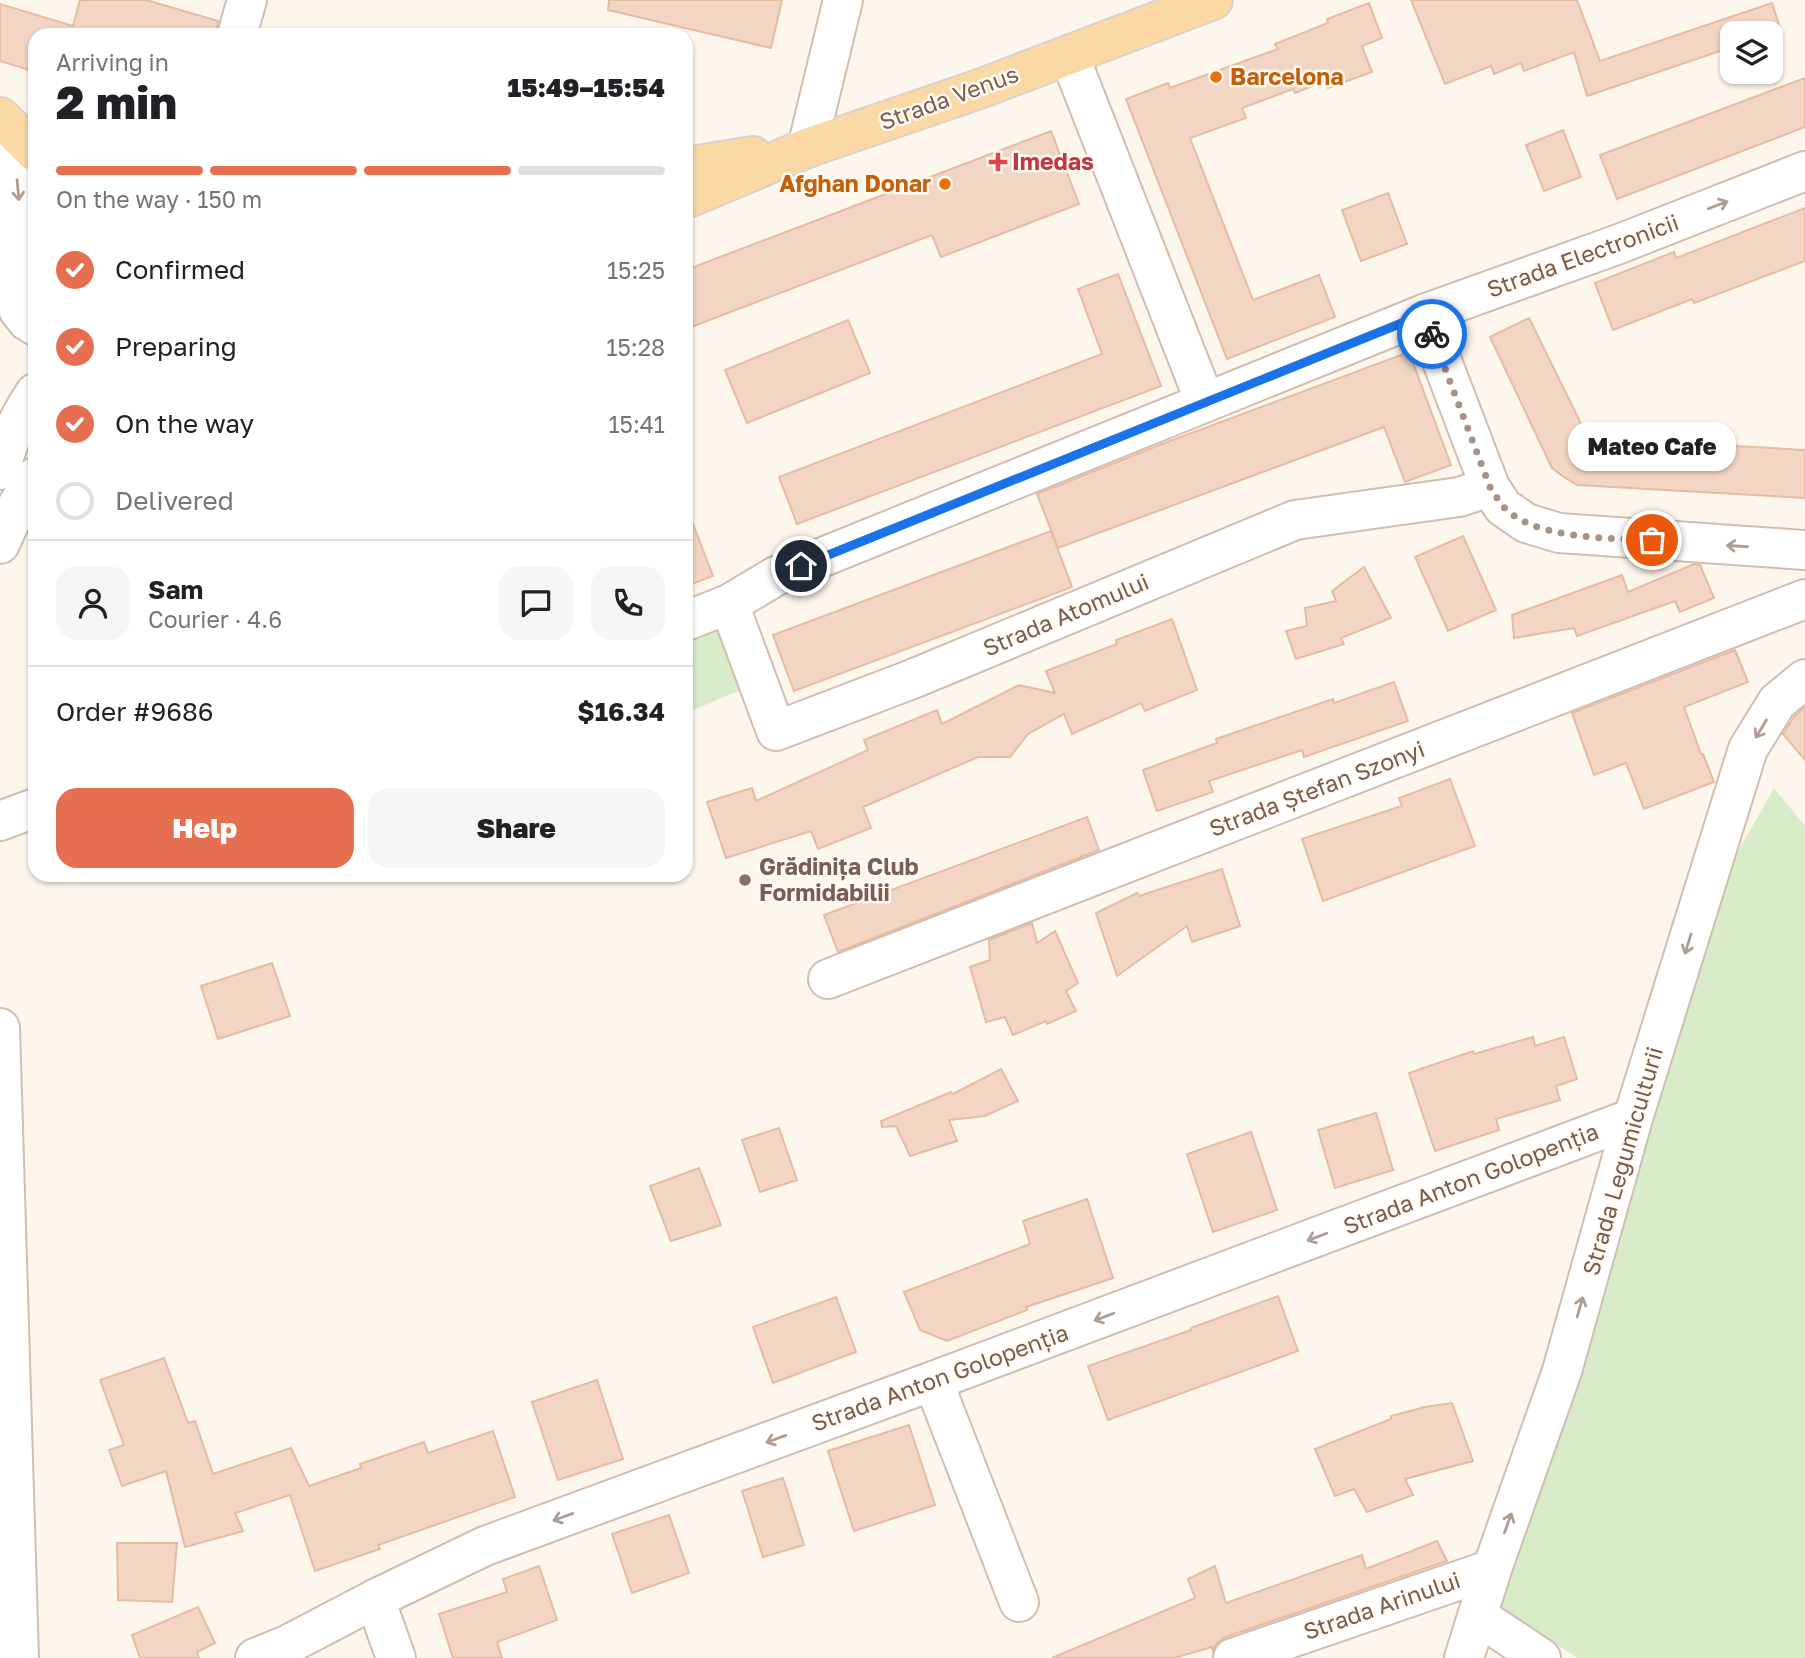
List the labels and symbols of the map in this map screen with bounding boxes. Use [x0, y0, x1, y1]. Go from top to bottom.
street label: Strada Venus [875, 59, 1022, 135]
place label: Barcelona [1230, 62, 1344, 90]
marker: Barcelona [1208, 69, 1224, 85]
place label: Imedas [1012, 147, 1094, 175]
marker: Imedas [990, 154, 1006, 170]
place label: Afghan Donar [779, 169, 931, 197]
marker: Afghan Donar [937, 176, 953, 192]
one-way arrow [12, 178, 25, 201]
one-way arrow [1706, 198, 1728, 211]
street label: Strada Electronicii [1483, 207, 1682, 303]
courier [1397, 299, 1467, 369]
callout: Mateo Cafe [1568, 421, 1736, 470]
pin [1622, 510, 1682, 570]
pin [771, 536, 831, 596]
one-way arrow [1726, 539, 1749, 552]
street label: Strada Atomului [979, 567, 1153, 662]
one-way arrow [1753, 719, 1767, 739]
street label: Strada Ștefan Szonyi [1205, 734, 1429, 843]
place label: Grădinița Club Formidabilii [759, 852, 919, 906]
marker: Grădinița Club Formidabilii [737, 872, 753, 888]
one-way arrow [1680, 933, 1693, 955]
street label: Strada Legumiculturii [1576, 1043, 1668, 1278]
street label: Strada Anton Golopenția [1339, 1116, 1603, 1241]
one-way arrow [1307, 1231, 1329, 1244]
one-way arrow [1574, 1297, 1587, 1319]
one-way arrow [1094, 1311, 1116, 1324]
street label: Strada Anton Golopenția [807, 1318, 1072, 1438]
one-way arrow [766, 1434, 788, 1446]
one-way arrow [552, 1512, 574, 1524]
one-way arrow [1503, 1513, 1515, 1535]
street label: Strada Arinului [1300, 1565, 1464, 1645]

